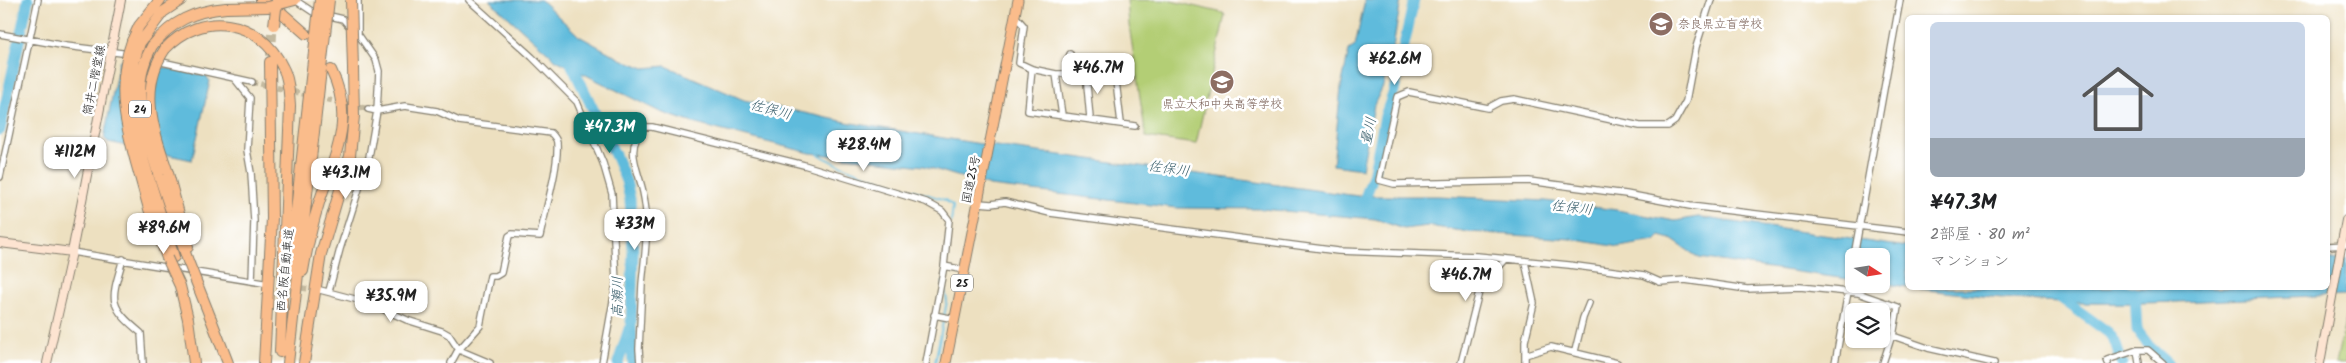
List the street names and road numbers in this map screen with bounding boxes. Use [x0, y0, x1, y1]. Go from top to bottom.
street label: 筒井二階堂線 [78, 43, 111, 117]
road number: 24 [129, 100, 151, 118]
street label: 国道25号 [957, 153, 986, 205]
street label: 西名阪自動車道 [272, 227, 299, 313]
road number: 25 [951, 274, 973, 292]

